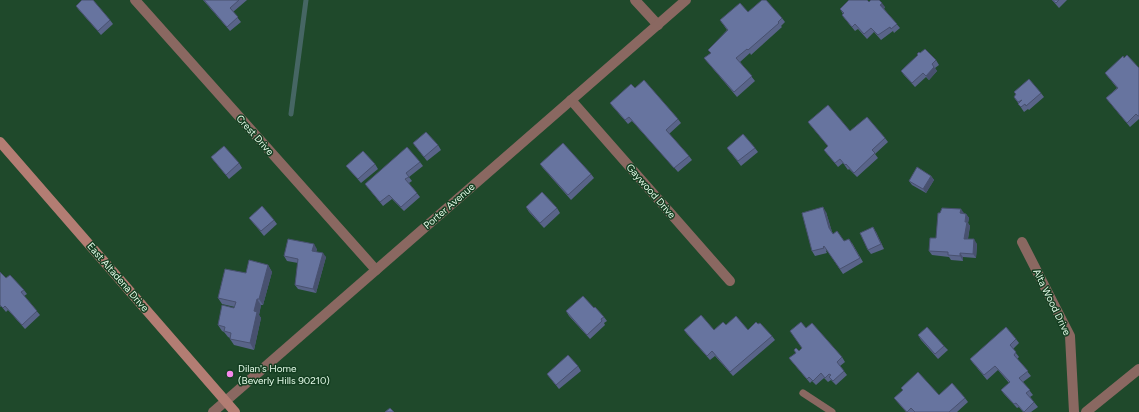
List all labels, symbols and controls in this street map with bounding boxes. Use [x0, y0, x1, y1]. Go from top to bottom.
street label: Crest Drive [233, 112, 277, 158]
street label: Gaywood Drive [624, 161, 679, 222]
street label: Porter Avenue [421, 180, 478, 232]
street label: East Altadena Drive [84, 240, 152, 315]
street label: Alta Wood Drive [1030, 267, 1074, 338]
place label: Dilan's Home (Beverly Hills 90210) [238, 362, 330, 387]
marker: Dilan's Home (Beverly Hills 90210) [225, 369, 235, 379]

